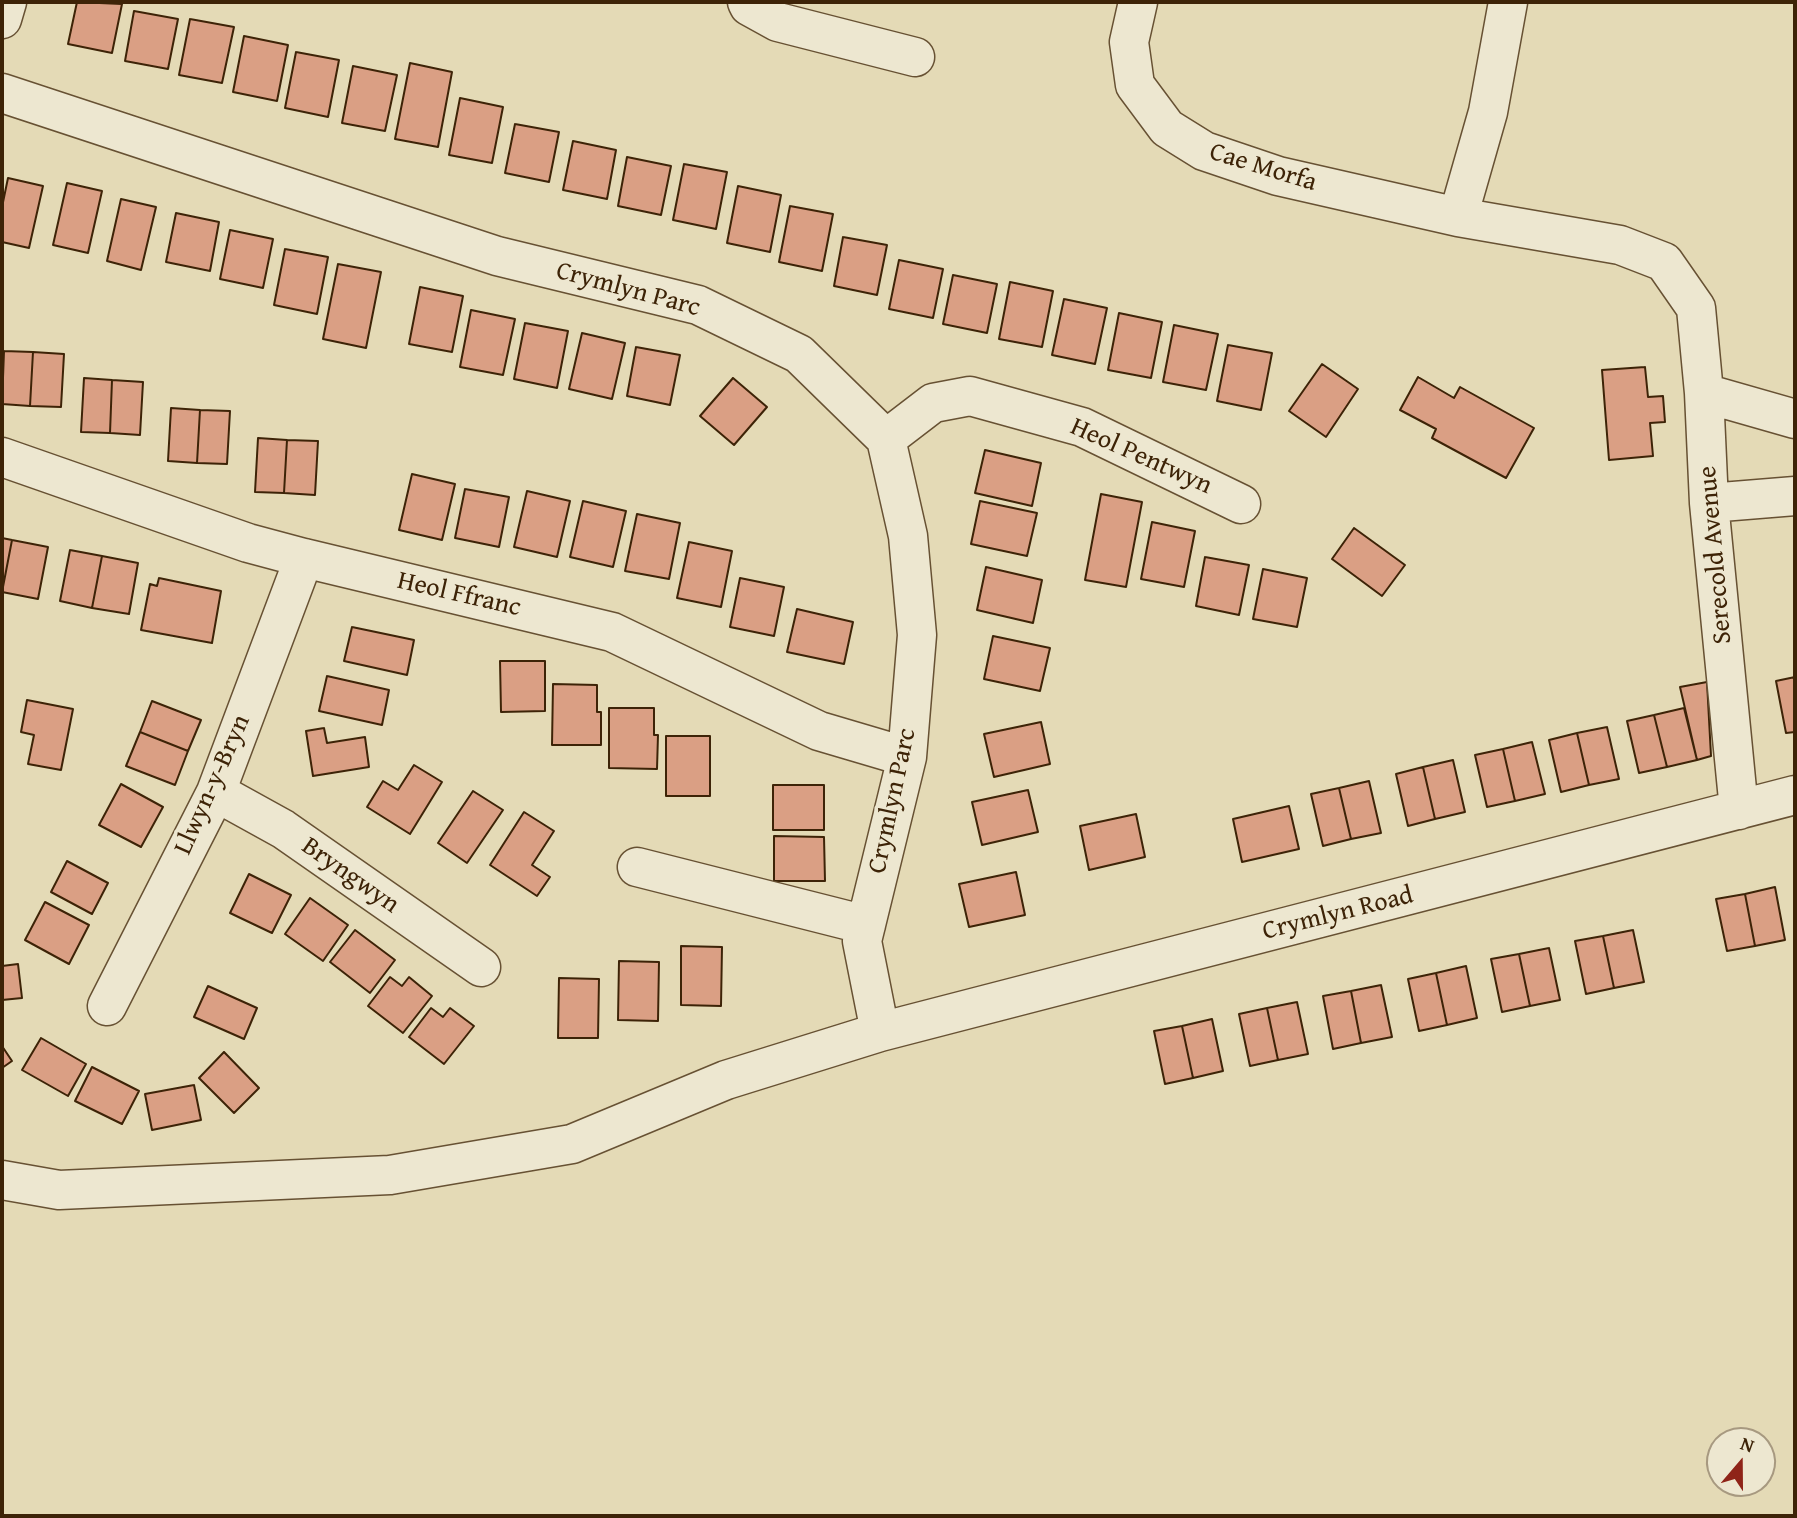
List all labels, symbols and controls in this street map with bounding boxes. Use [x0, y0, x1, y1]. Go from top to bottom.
street label: Cae Morfa [1206, 137, 1320, 199]
street label: Crymlyn Parc [553, 256, 703, 324]
street label: Heol Pentwyn [1065, 412, 1217, 502]
street label: Serecold Avenue [1693, 464, 1739, 646]
street label: Heol Ffranc [394, 566, 524, 624]
street label: Llwyn-y-Bryn [168, 710, 258, 860]
street label: Crymlyn Parc [862, 726, 924, 876]
street label: Bryngwyn [295, 831, 405, 921]
street label: Crymlyn Road [1260, 880, 1416, 948]
north arrow [1706, 1427, 1776, 1497]
text: N [1737, 1429, 1758, 1459]

